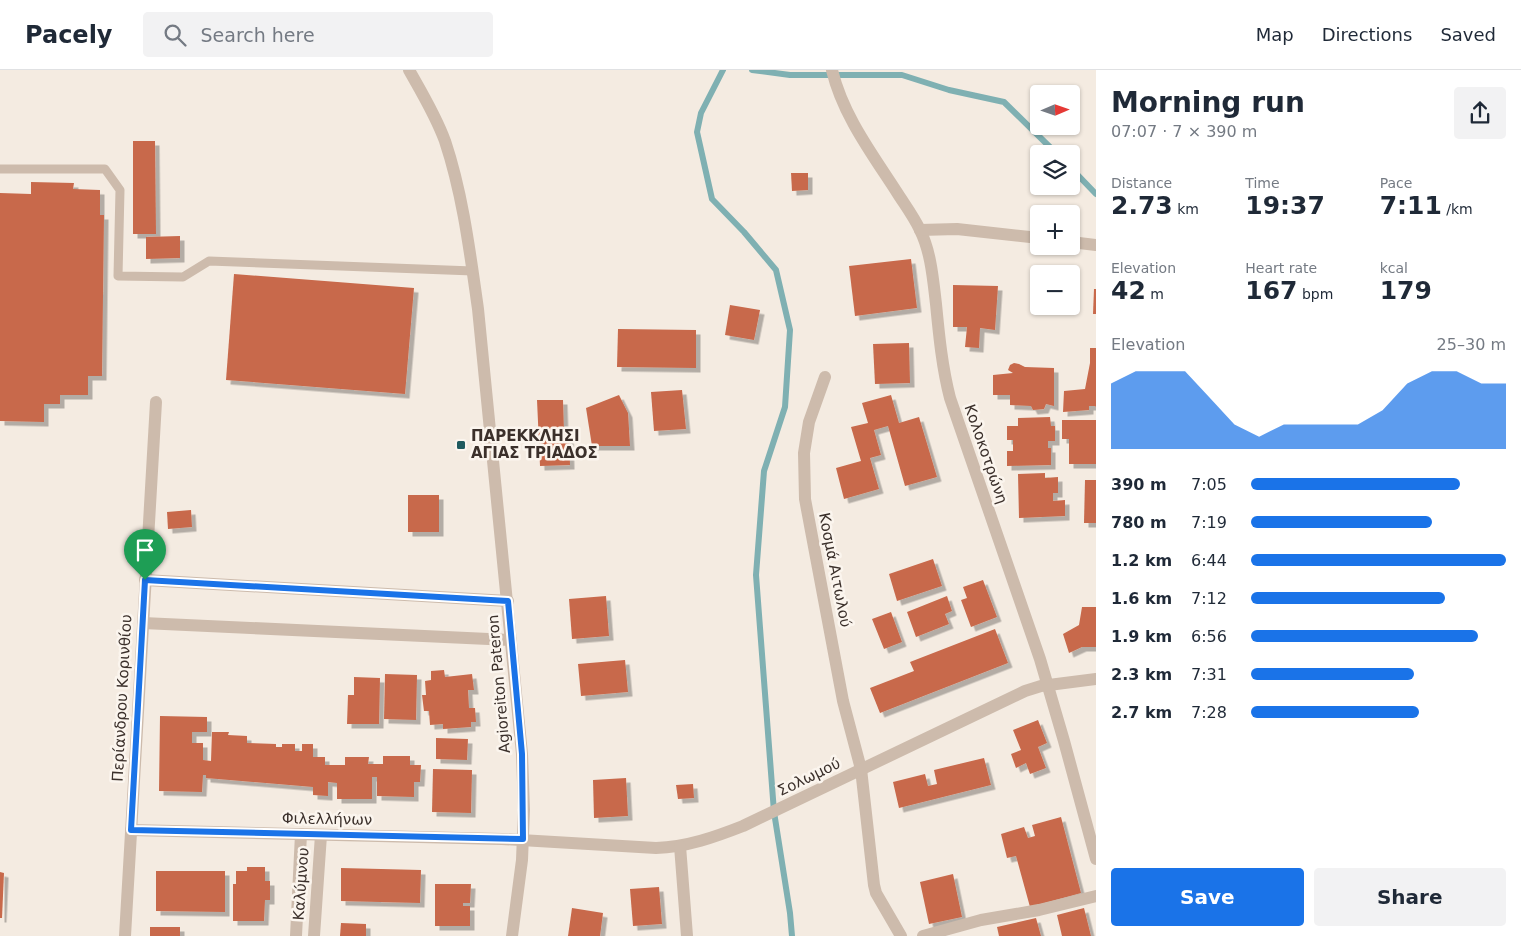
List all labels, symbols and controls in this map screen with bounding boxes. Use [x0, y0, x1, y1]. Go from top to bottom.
search box [143, 12, 493, 57]
text: Pacely [25, 21, 113, 49]
icon: search [161, 21, 189, 49]
text: Search here [201, 24, 315, 46]
text: Map [1256, 24, 1294, 45]
text: Directions [1322, 24, 1412, 45]
text: Saved [1440, 24, 1496, 45]
north arrow [1030, 85, 1080, 135]
map controls [1030, 85, 1080, 315]
text: Morning run [1111, 86, 1305, 119]
button: share [1454, 87, 1506, 139]
text: 07:07 · 7 × 390 m [1111, 122, 1257, 141]
button: layers [1030, 145, 1080, 195]
text: Distance [1111, 175, 1172, 191]
text: Time [1245, 175, 1280, 191]
text: Pace [1380, 175, 1412, 191]
text: 2.73 [1111, 191, 1173, 220]
text: 19:37 [1245, 191, 1325, 220]
text: 7:11 [1380, 191, 1442, 220]
text: km [1173, 201, 1199, 217]
text: /km [1442, 201, 1473, 217]
button: + [1030, 205, 1080, 255]
text: Elevation [1111, 260, 1176, 276]
text: Heart rate [1245, 260, 1317, 276]
text: kcal [1380, 260, 1408, 276]
button: − [1030, 265, 1080, 315]
text: 42 [1111, 276, 1146, 305]
text: 167 [1245, 276, 1298, 305]
text: 179 [1380, 276, 1432, 305]
text: m [1146, 286, 1164, 302]
text: bpm [1298, 286, 1333, 302]
text: Elevation [1111, 335, 1185, 354]
text: 25–30 m [1437, 335, 1506, 354]
street label: Κολοκοτρώνη [961, 402, 1011, 506]
place label: ΠΑΡΕΚΚΛΗΣΙ ΑΓΙΑΣ ΤΡΙΑΔΟΣ [471, 427, 598, 462]
marker: ΠΑΡΕΚΚΛΗΣΙ ΑΓΙΑΣ ΤΡΙΑΔΟΣ [455, 439, 467, 451]
text: 390 m [1111, 475, 1167, 494]
text: 7:05 [1191, 475, 1227, 494]
street label: Κοσμά Αιτωλού [815, 511, 855, 629]
text: 780 m [1111, 513, 1167, 532]
text: 7:19 [1191, 513, 1227, 532]
pin [124, 529, 166, 580]
icon: arrive [131, 536, 159, 564]
text: 1.2 km [1111, 551, 1172, 570]
text: 6:44 [1191, 551, 1227, 570]
text: 1.6 km [1111, 589, 1172, 608]
text: 7:12 [1191, 589, 1227, 608]
street label: Περίανδρου Κορινθίου [109, 614, 135, 782]
street label: Agioreiton Pateron [484, 614, 514, 754]
text: 1.9 km [1111, 627, 1172, 646]
text: 6:56 [1191, 627, 1227, 646]
text: 2.3 km [1111, 665, 1172, 684]
text: 7:31 [1191, 665, 1227, 684]
text: 2.7 km [1111, 703, 1172, 722]
text: 7:28 [1191, 703, 1227, 722]
street label: Σολωμού [775, 754, 843, 800]
street label: Φιλελλήνων [282, 809, 372, 829]
street label: Καλύμνου [289, 847, 313, 921]
button: Save [1111, 868, 1304, 926]
button: Share [1314, 868, 1506, 926]

